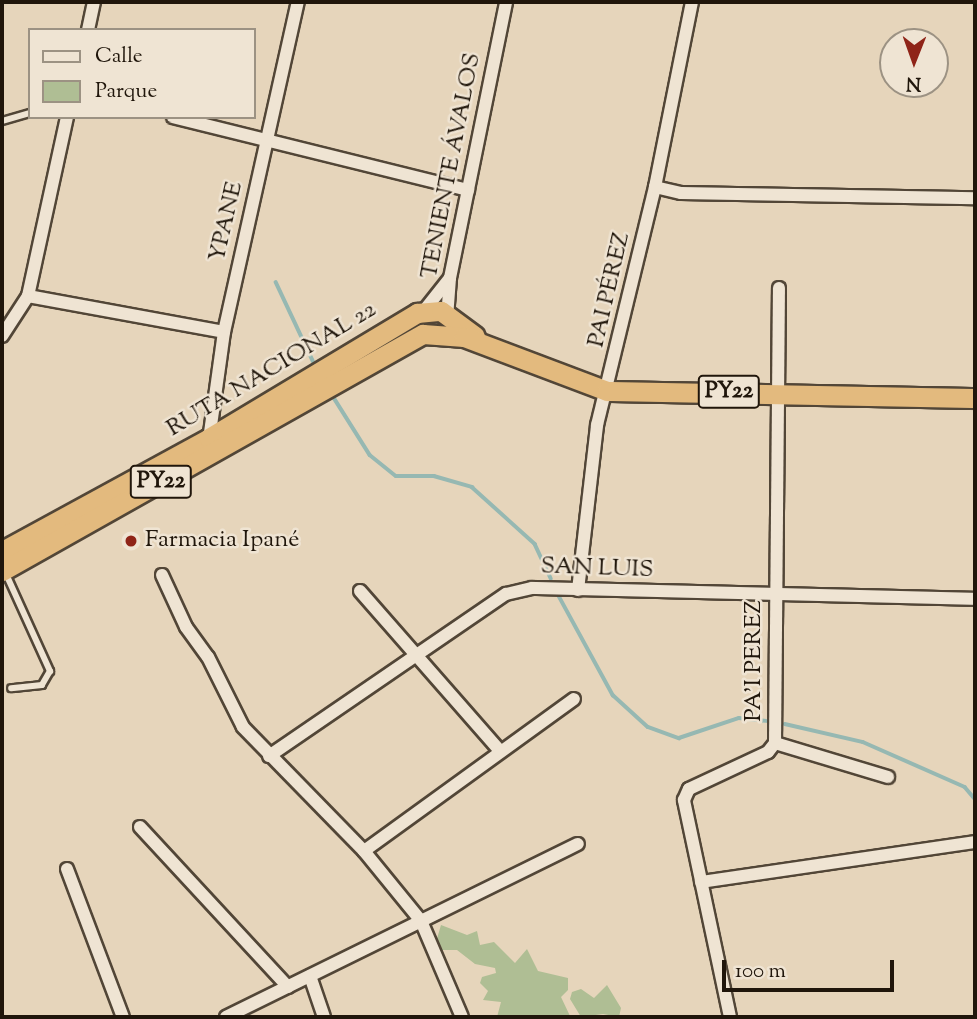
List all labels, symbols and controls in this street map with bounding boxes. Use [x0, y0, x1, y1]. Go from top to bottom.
legend [28, 28, 256, 119]
north arrow [879, 28, 949, 98]
text: Calle [95, 42, 143, 72]
street label: TENIENTE ÁVALOS [416, 51, 488, 281]
text: N [906, 69, 921, 96]
text: Parque [95, 77, 157, 107]
street label: YPANE [204, 179, 250, 265]
street label: PAI PÉREZ [583, 230, 637, 350]
street label: RUTA NACIONAL 22 [162, 296, 382, 444]
road number: PY22 [698, 372, 760, 412]
road number: PY22 [130, 462, 192, 502]
place label: Farmacia Ipané [145, 527, 299, 555]
marker: Farmacia Ipané [123, 533, 139, 549]
street label: SAN LUIS [540, 553, 654, 585]
street label: PA'I PEREZ [741, 600, 769, 722]
scale bar [725, 946, 897, 990]
text: 100 m [735, 957, 786, 987]

